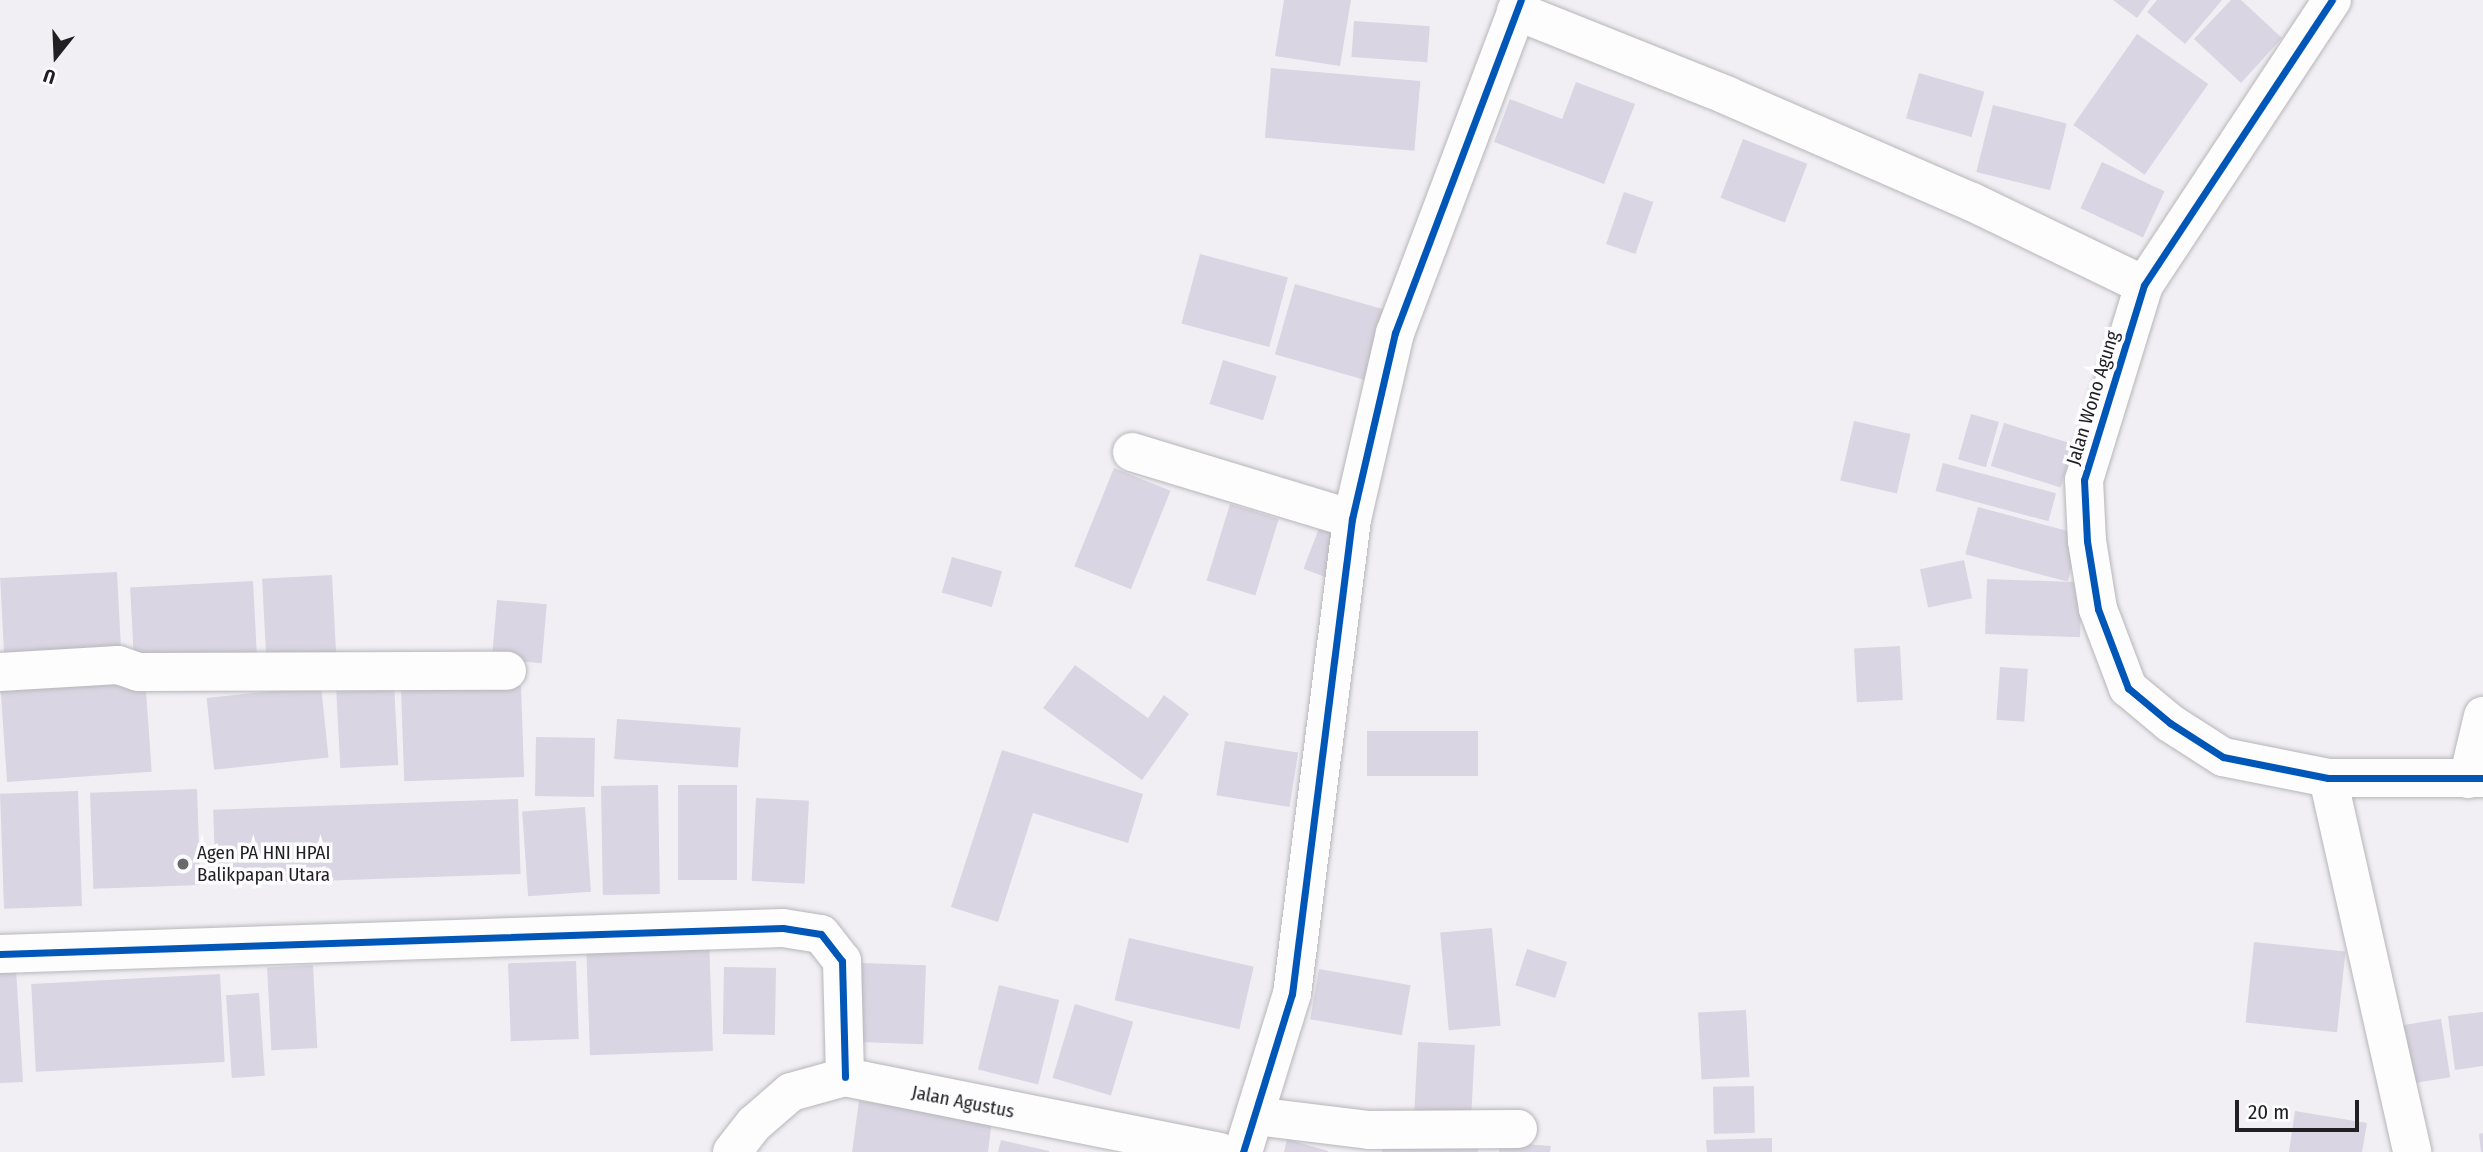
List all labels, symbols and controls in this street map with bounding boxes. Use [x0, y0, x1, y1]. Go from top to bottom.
north arrow [21, 21, 91, 91]
text: U [40, 64, 58, 89]
street label: Jalan Wono Agung [2062, 328, 2124, 468]
place label: Agen PA HNI HPAI Balikpapan Utara [197, 842, 331, 886]
marker: Agen PA HNI HPAI Balikpapan Utara [175, 856, 191, 872]
street label: Jalan Agustus [910, 1081, 1016, 1123]
scale bar [2238, 1086, 2362, 1130]
text: 20 m [2248, 1099, 2289, 1125]

